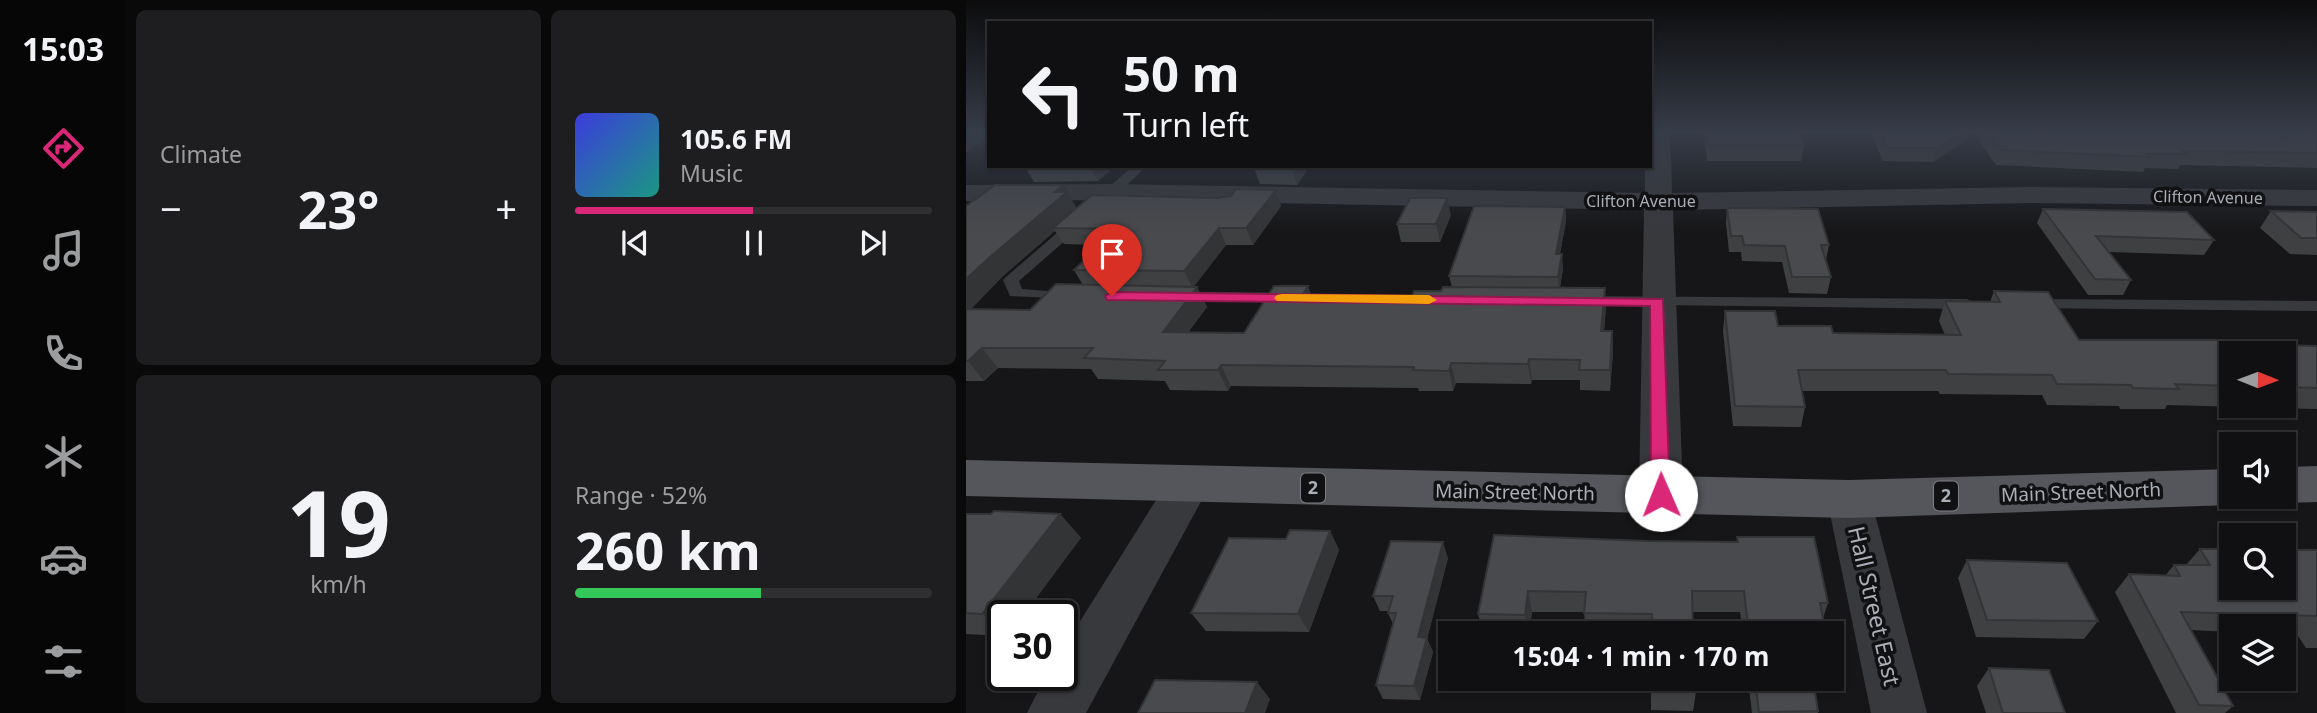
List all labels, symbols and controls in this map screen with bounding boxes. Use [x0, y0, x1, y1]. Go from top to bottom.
text: 15:03 [22, 27, 104, 70]
text: 50 m [1123, 40, 1240, 106]
icon: left [1008, 49, 1099, 140]
text: Turn left [1123, 103, 1249, 146]
text: 105.6 FM [680, 121, 792, 157]
icon: directions [39, 124, 88, 173]
text: Climate [160, 138, 242, 170]
text: Music [680, 157, 743, 189]
text: 23° [298, 173, 379, 244]
text: − [160, 182, 182, 234]
text: + [495, 182, 517, 234]
street label: Clifton Avenue [2153, 185, 2263, 209]
street label: Clifton Avenue [1586, 190, 1696, 212]
icon: previous [616, 224, 654, 262]
icon: pause [735, 224, 773, 262]
icon: next [854, 224, 892, 262]
pin [1082, 224, 1142, 296]
icon: music [39, 226, 88, 275]
icon: arrive [1093, 235, 1131, 273]
icon: phone [39, 329, 88, 378]
north arrow [2219, 341, 2296, 418]
map controls [2219, 341, 2296, 691]
icon: climate [39, 432, 88, 481]
button: sound [2219, 432, 2296, 509]
position arrow [1624, 458, 1698, 532]
text: 19 [286, 460, 391, 584]
road number: 2 [1301, 474, 1325, 502]
street label: Main Street North [2001, 476, 2161, 508]
street label: Main Street North [1435, 478, 1595, 506]
text: Range · 52% [575, 479, 707, 511]
road number: 2 [1934, 482, 1958, 510]
text: 260 km [575, 514, 761, 585]
street label: Hall Street East [1841, 523, 1909, 689]
button: search [2219, 523, 2296, 600]
icon: car [39, 534, 88, 583]
text: km/h [310, 568, 367, 600]
speed limit sign: 30 [987, 600, 1078, 691]
button: layers [2219, 614, 2296, 691]
icon: filters [39, 637, 88, 686]
text: 15:04 · 1 min · 170 m [1513, 638, 1769, 674]

